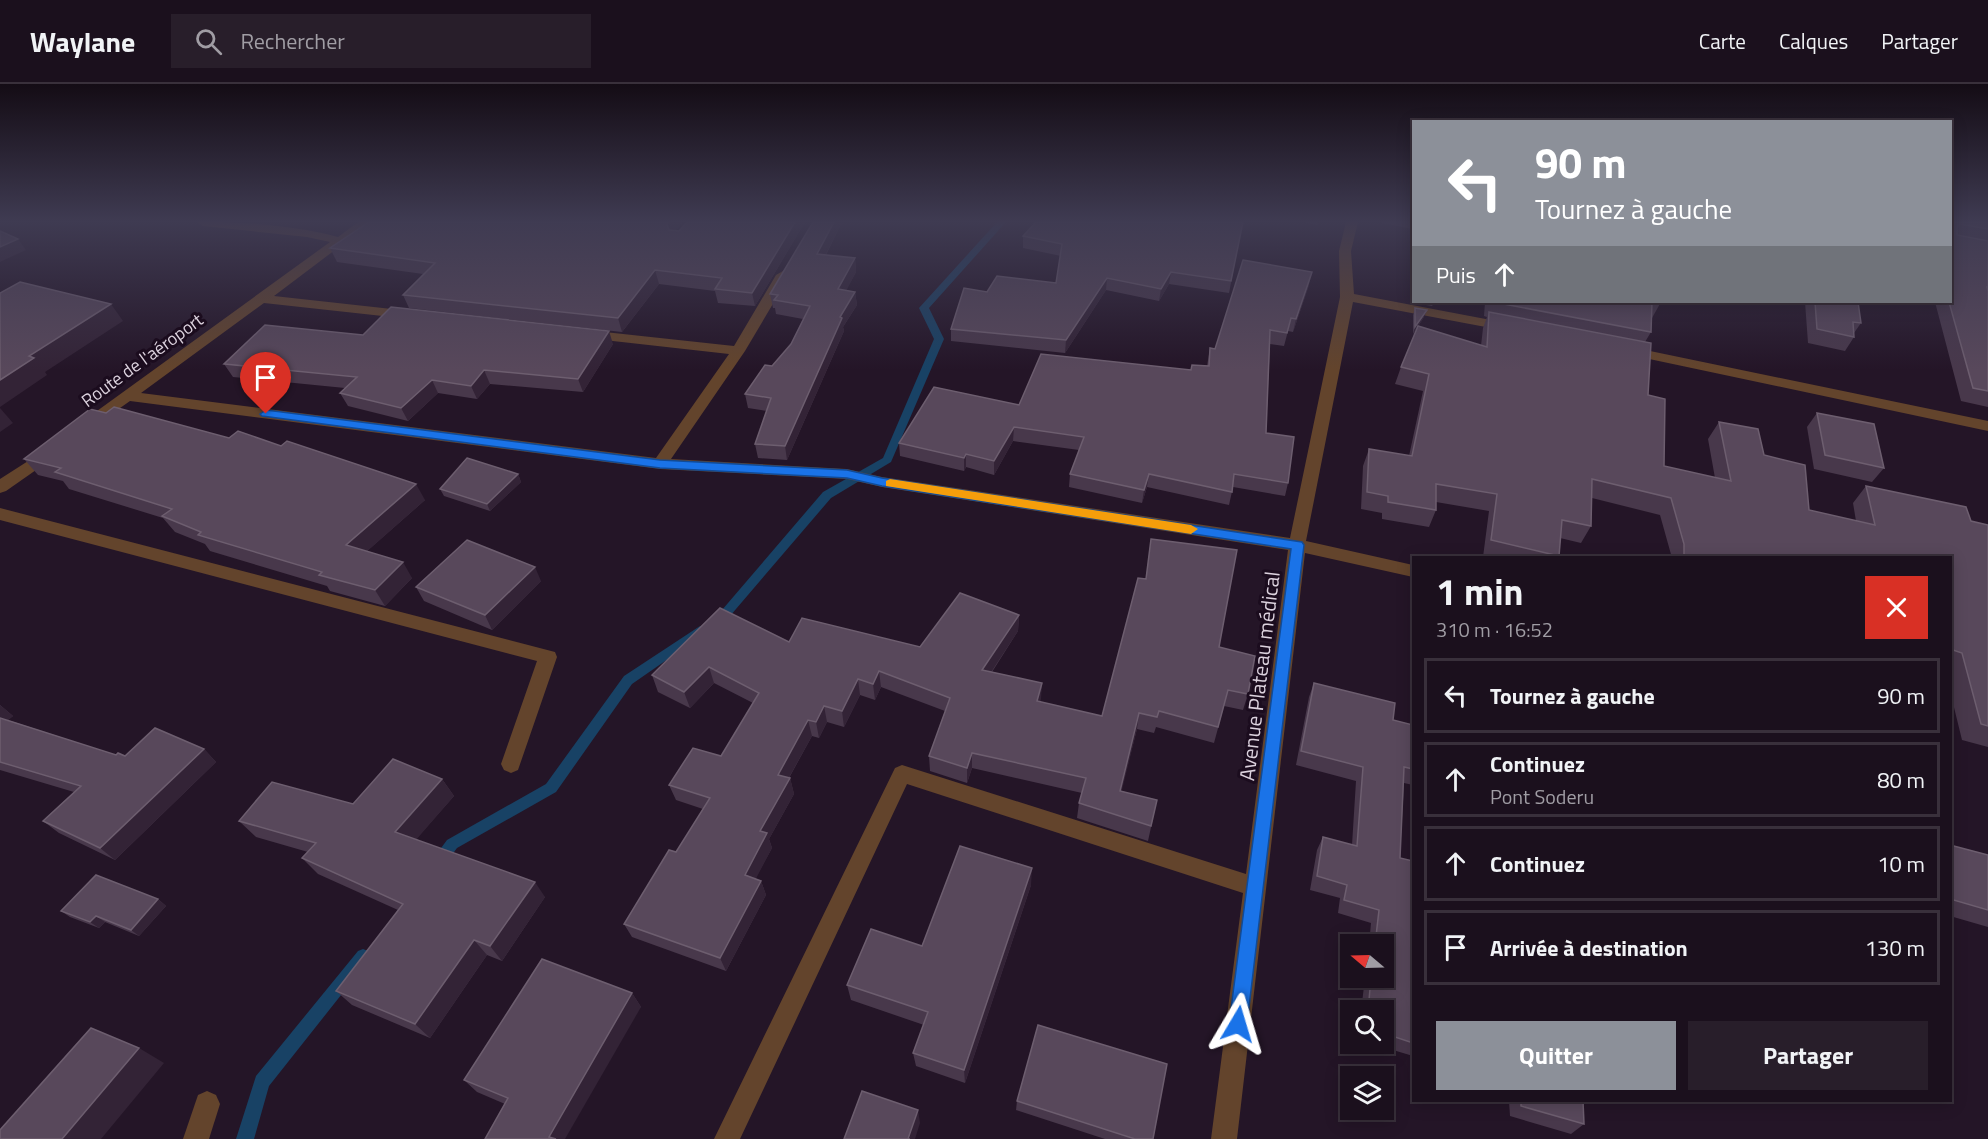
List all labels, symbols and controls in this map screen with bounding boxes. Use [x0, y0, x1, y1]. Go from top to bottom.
search box [171, 14, 591, 68]
text: Waylane [30, 20, 135, 63]
text: Rechercher [240, 24, 345, 58]
icon: search [192, 25, 225, 58]
text: Carte [1699, 25, 1746, 57]
text: Calques [1779, 25, 1848, 57]
text: Partager [1881, 25, 1958, 57]
text: 90 m [1535, 130, 1627, 194]
icon: left [1436, 144, 1514, 222]
text: Tournez à gauche [1535, 188, 1732, 229]
text: Puis [1436, 258, 1476, 292]
icon: ahead [1488, 258, 1521, 291]
street label: Route de l'aéroport [75, 306, 209, 414]
pin [240, 352, 291, 414]
icon: arrive [249, 361, 282, 394]
text: 1 min [1436, 564, 1523, 619]
street label: Avenue Plateau médical [1230, 569, 1288, 783]
button: close [1865, 576, 1928, 639]
text: 310 m · 16:52 [1436, 614, 1553, 645]
icon: left [1439, 679, 1472, 712]
text: Tournez à gauche [1490, 679, 1655, 713]
text: 90 m [1877, 679, 1925, 713]
text: Continuez [1490, 747, 1585, 781]
icon: ahead [1439, 763, 1472, 796]
text: 80 m [1877, 763, 1925, 797]
text: Pont Soderu [1490, 781, 1594, 812]
icon: ahead [1439, 847, 1472, 880]
text: Continuez [1490, 847, 1585, 881]
text: 10 m [1877, 847, 1925, 881]
icon: arrive [1439, 931, 1472, 964]
text: Arrivée à destination [1490, 931, 1688, 965]
text: 130 m [1865, 931, 1925, 965]
north arrow [1340, 934, 1394, 988]
map controls [1340, 934, 1394, 1120]
position arrow [1206, 992, 1270, 1056]
button: search [1340, 1000, 1394, 1054]
button: Quitter [1436, 1021, 1676, 1090]
button: Partager [1688, 1021, 1928, 1090]
button: layers [1340, 1066, 1394, 1120]

